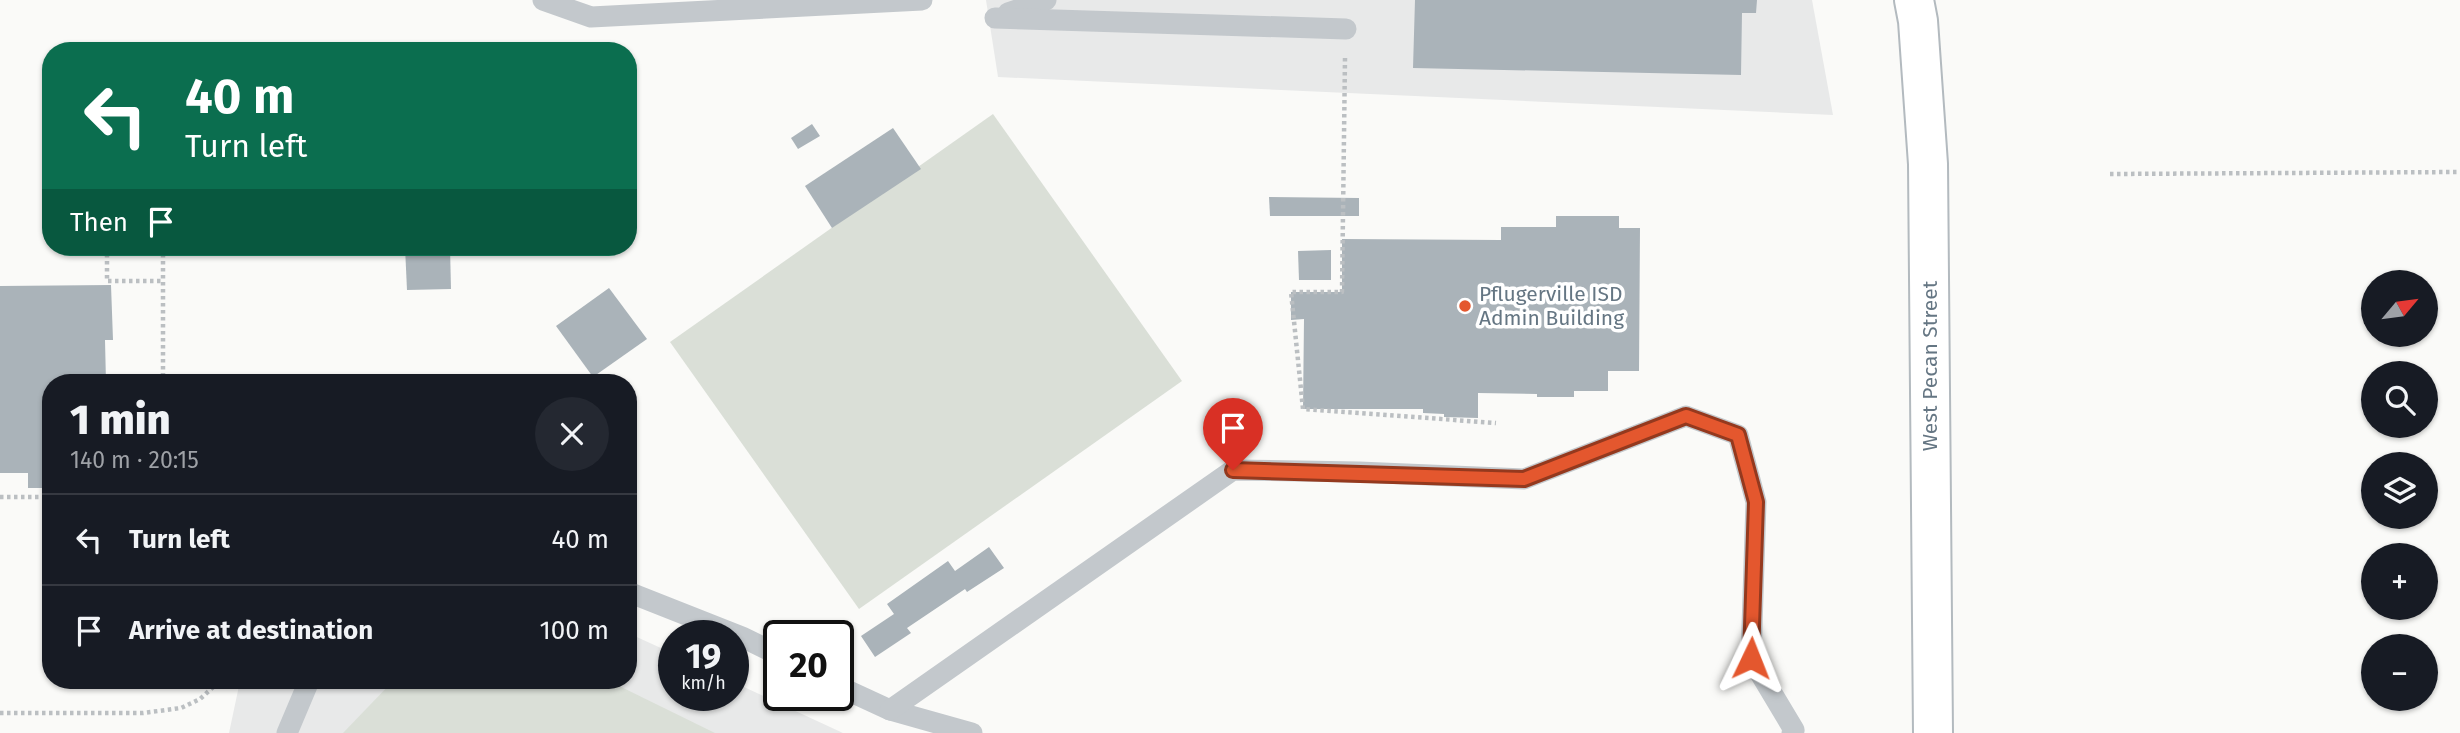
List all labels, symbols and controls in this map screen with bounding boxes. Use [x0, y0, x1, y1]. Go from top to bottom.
text: 40 m [185, 67, 294, 126]
icon: left [70, 70, 161, 161]
text: Turn left [185, 127, 307, 165]
icon: arrive [142, 203, 180, 241]
text: Then [70, 207, 128, 238]
north arrow [2361, 270, 2438, 346]
map controls [2361, 270, 2438, 711]
street label: West Pecan Street [1917, 280, 1943, 451]
place label: Pflugerville ISD Admin Building [1479, 281, 1624, 331]
marker: Pflugerville ISD Admin Building [1457, 298, 1473, 314]
button: search [2361, 361, 2438, 438]
text: 1 min [70, 395, 171, 445]
button: close [535, 397, 609, 471]
pin [1203, 398, 1263, 470]
icon: arrive [1214, 409, 1252, 447]
text: 140 m · 20:15 [70, 446, 199, 474]
button: layers [2361, 452, 2438, 529]
icon: left [70, 521, 108, 559]
text: Turn left [129, 524, 230, 555]
text: 40 m [551, 524, 609, 555]
button: + [2361, 543, 2438, 620]
icon: arrive [70, 612, 108, 650]
text: Arrive at destination [129, 615, 373, 646]
text: 100 m [540, 615, 609, 646]
speed limit sign: 20 [763, 620, 854, 711]
position arrow [1714, 621, 1788, 695]
button: − [2361, 634, 2438, 711]
text: 19 [686, 635, 721, 677]
text: km/h [681, 672, 726, 694]

